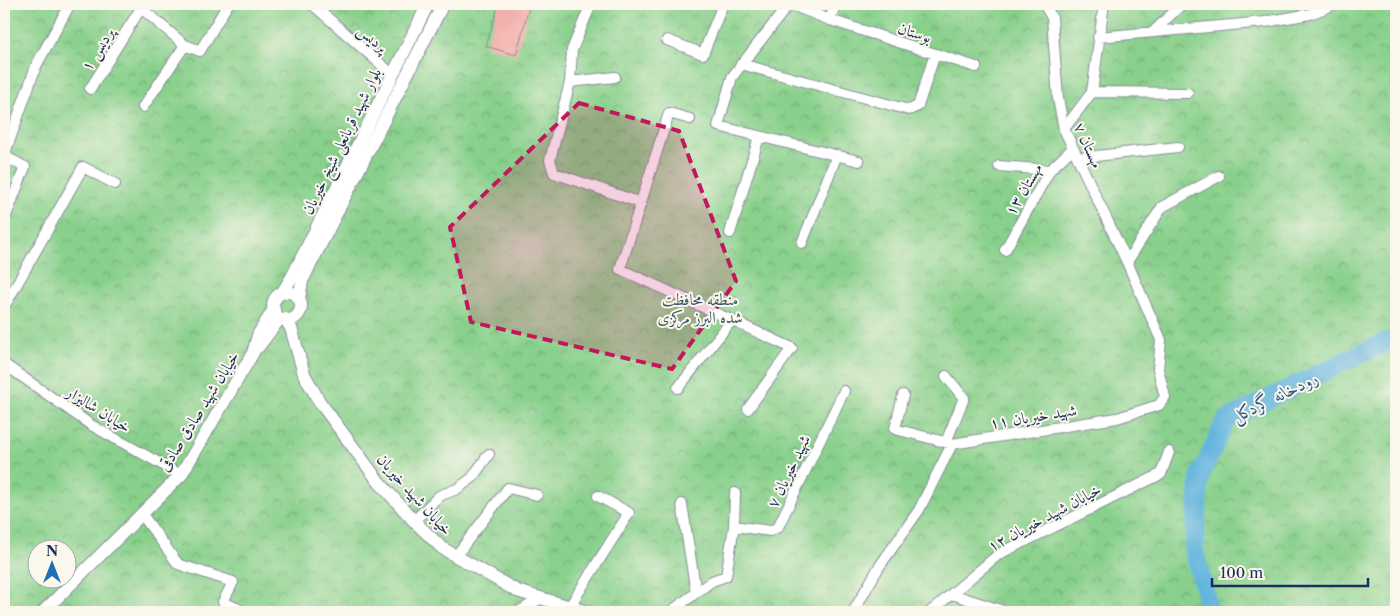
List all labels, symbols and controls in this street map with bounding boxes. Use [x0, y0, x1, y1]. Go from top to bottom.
street label: بوستان [895, 17, 934, 48]
street label: پردیس [353, 19, 394, 59]
street label: پردیس ۱ [76, 22, 120, 75]
street label: بلوار شهید قربانعلی شیخ خیریان [297, 64, 390, 220]
street label: مهستان ۷ [1069, 119, 1108, 171]
street label: مهستان ۱۳ [1000, 159, 1047, 219]
park label: منطقه محافظت شده البرز مرکزی [657, 289, 743, 329]
street label: خیابان شهید صادق صادقی [153, 347, 244, 475]
water label: رودخانه گردکل [1228, 366, 1322, 428]
street label: خیابان شالیزار [61, 380, 135, 437]
street label: شهید خیریان ۱۱ [988, 399, 1078, 434]
street label: شهید خیریان ۷ [762, 431, 815, 511]
street label: خیابان شهید خیریان [372, 449, 457, 540]
street label: خیابان شهید خیریان ۱۲ [984, 479, 1105, 556]
north arrow [28, 538, 78, 588]
text: N [46, 542, 58, 560]
scale bar [1212, 556, 1369, 588]
text: 100 m [1220, 563, 1263, 582]

